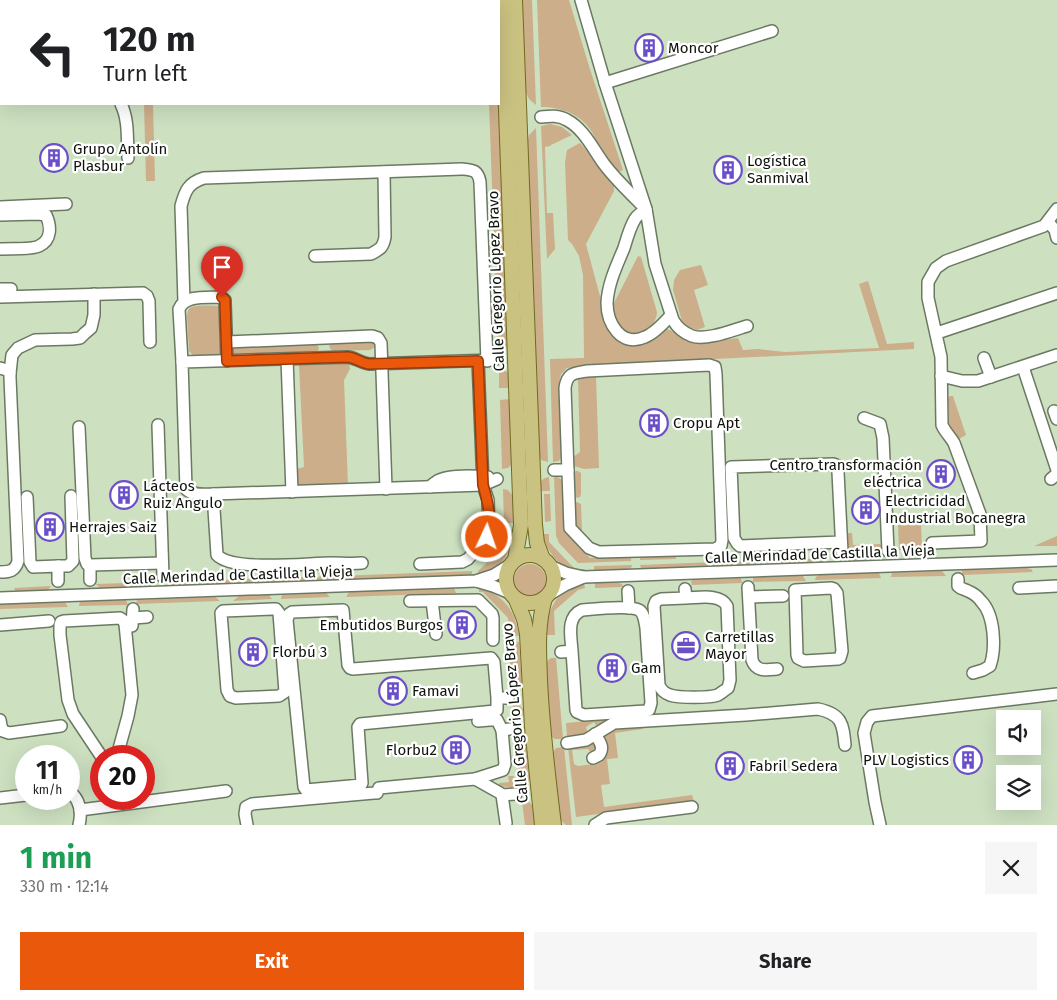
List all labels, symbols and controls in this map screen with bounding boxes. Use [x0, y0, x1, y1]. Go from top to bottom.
text: 120 m [103, 18, 196, 60]
icon: left [20, 20, 85, 85]
building icon: Moncor [634, 33, 664, 63]
place label: Moncor [668, 39, 719, 57]
text: Turn left [103, 60, 187, 87]
place label: Grupo Antolín Plasbur [73, 140, 167, 175]
building icon: Grupo Antolín Plasbur [39, 143, 69, 173]
place label: Logística Sanmival [747, 152, 809, 187]
building icon: Logística Sanmival [713, 155, 743, 185]
street label: Calle Gregorio López Bravo [484, 190, 508, 372]
pin [201, 246, 243, 297]
icon: arrive [208, 253, 236, 281]
building icon: Cropu Apt [639, 408, 669, 438]
place label: Cropu Apt [673, 414, 740, 432]
place label: Centro transformación eléctrica [769, 456, 922, 491]
building icon: Centro transformación eléctrica [926, 459, 956, 489]
place label: Lácteos Ruiz Angulo [143, 477, 222, 512]
building icon: Lácteos Ruiz Angulo [109, 480, 139, 510]
place label: Electricidad Industrial Bocanegra [885, 492, 1026, 527]
building icon: Electricidad Industrial Bocanegra [851, 495, 881, 525]
position arrow [460, 510, 512, 562]
building icon: Herrajes Saiz [35, 512, 65, 542]
place label: Herrajes Saiz [69, 518, 157, 536]
street label: Calle Merindad de Castilla la Vieja [705, 541, 935, 567]
street label: Calle Merindad de Castilla la Vieja [123, 562, 353, 588]
building icon: Embutidos Burgos [447, 610, 477, 640]
place label: Embutidos Burgos [320, 616, 443, 634]
street label: Calle Gregorio López Bravo [498, 622, 532, 804]
place label: Carretillas Mayor [705, 628, 774, 663]
office icon: Carretillas Mayor [671, 631, 701, 661]
building icon: Florbú 3 [238, 637, 268, 667]
place label: Florbú 3 [272, 643, 327, 661]
building icon: Gam [597, 653, 627, 683]
place label: Gam [631, 659, 661, 677]
building icon: Famavi [378, 676, 408, 706]
place label: Famavi [412, 682, 459, 700]
map controls [996, 710, 1041, 810]
button: sound [996, 710, 1041, 755]
building icon: Florbu2 [441, 735, 471, 765]
place label: Florbu2 [386, 741, 437, 759]
speed limit sign: 20 [90, 745, 155, 810]
building icon: PLV Logistics [953, 745, 983, 775]
building icon: Fabril Sedera [715, 751, 745, 781]
place label: PLV Logistics [863, 751, 949, 769]
text: 11 [36, 756, 59, 786]
place label: Fabril Sedera [749, 757, 838, 775]
button: layers [996, 765, 1041, 810]
text: km/h [33, 783, 62, 797]
text: 1 min [20, 840, 92, 876]
button: close [985, 842, 1037, 894]
text: 330 m · 12:14 [20, 877, 109, 896]
button: Exit [20, 932, 524, 990]
button: Share [534, 932, 1037, 990]

